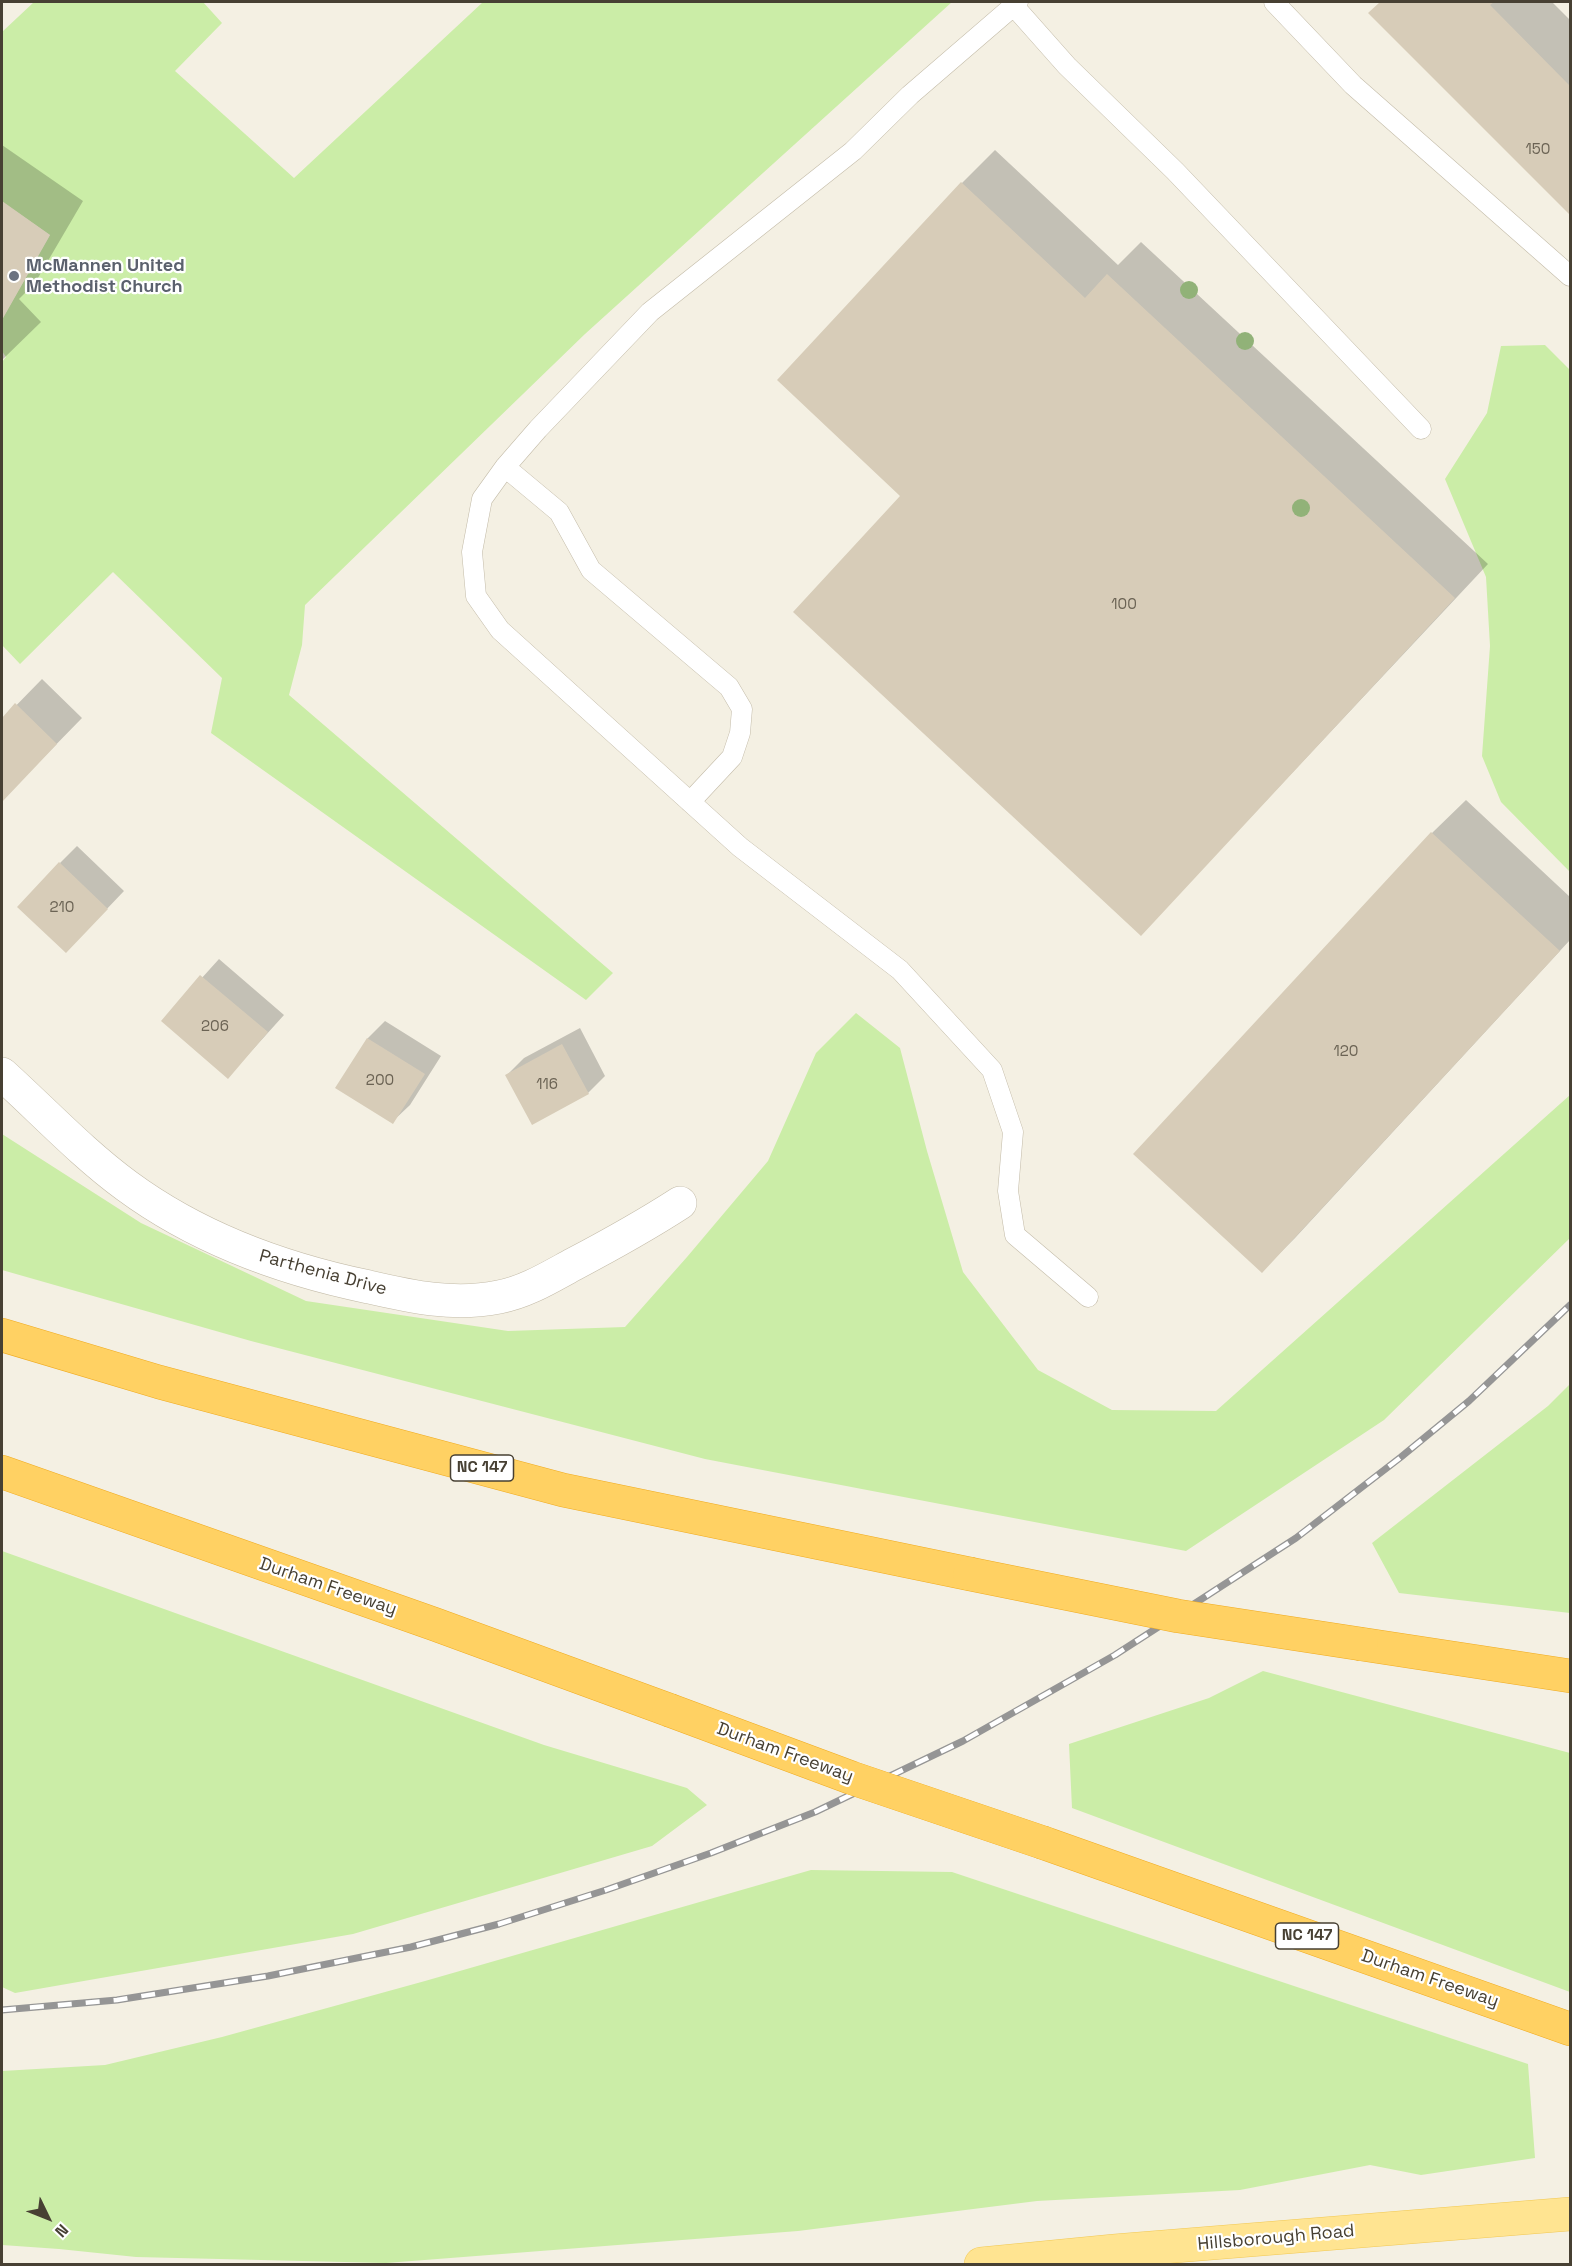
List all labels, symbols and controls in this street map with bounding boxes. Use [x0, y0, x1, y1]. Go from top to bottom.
house number: 150 [1526, 141, 1550, 159]
place label: McMannen United Methodist Church [26, 255, 185, 298]
marker: McMannen United Methodist Church [7, 269, 21, 283]
house number: 100 [1111, 596, 1137, 614]
house number: 210 [50, 899, 74, 917]
house number: 206 [201, 1018, 229, 1036]
house number: 120 [1334, 1043, 1358, 1061]
house number: 200 [366, 1072, 394, 1090]
house number: 116 [536, 1076, 558, 1094]
street label: Parthenia Drive [257, 1246, 389, 1300]
road number: NC 147 [450, 1455, 514, 1481]
street label: Durham Freeway [256, 1553, 400, 1621]
street label: Durham Freeway [714, 1718, 856, 1788]
road number: NC 147 [1276, 1923, 1338, 1949]
street label: Durham Freeway [1358, 1945, 1502, 2013]
north arrow [18, 2188, 78, 2248]
text: N [50, 2220, 73, 2242]
street label: Hillsborough Road [1197, 2220, 1355, 2256]

